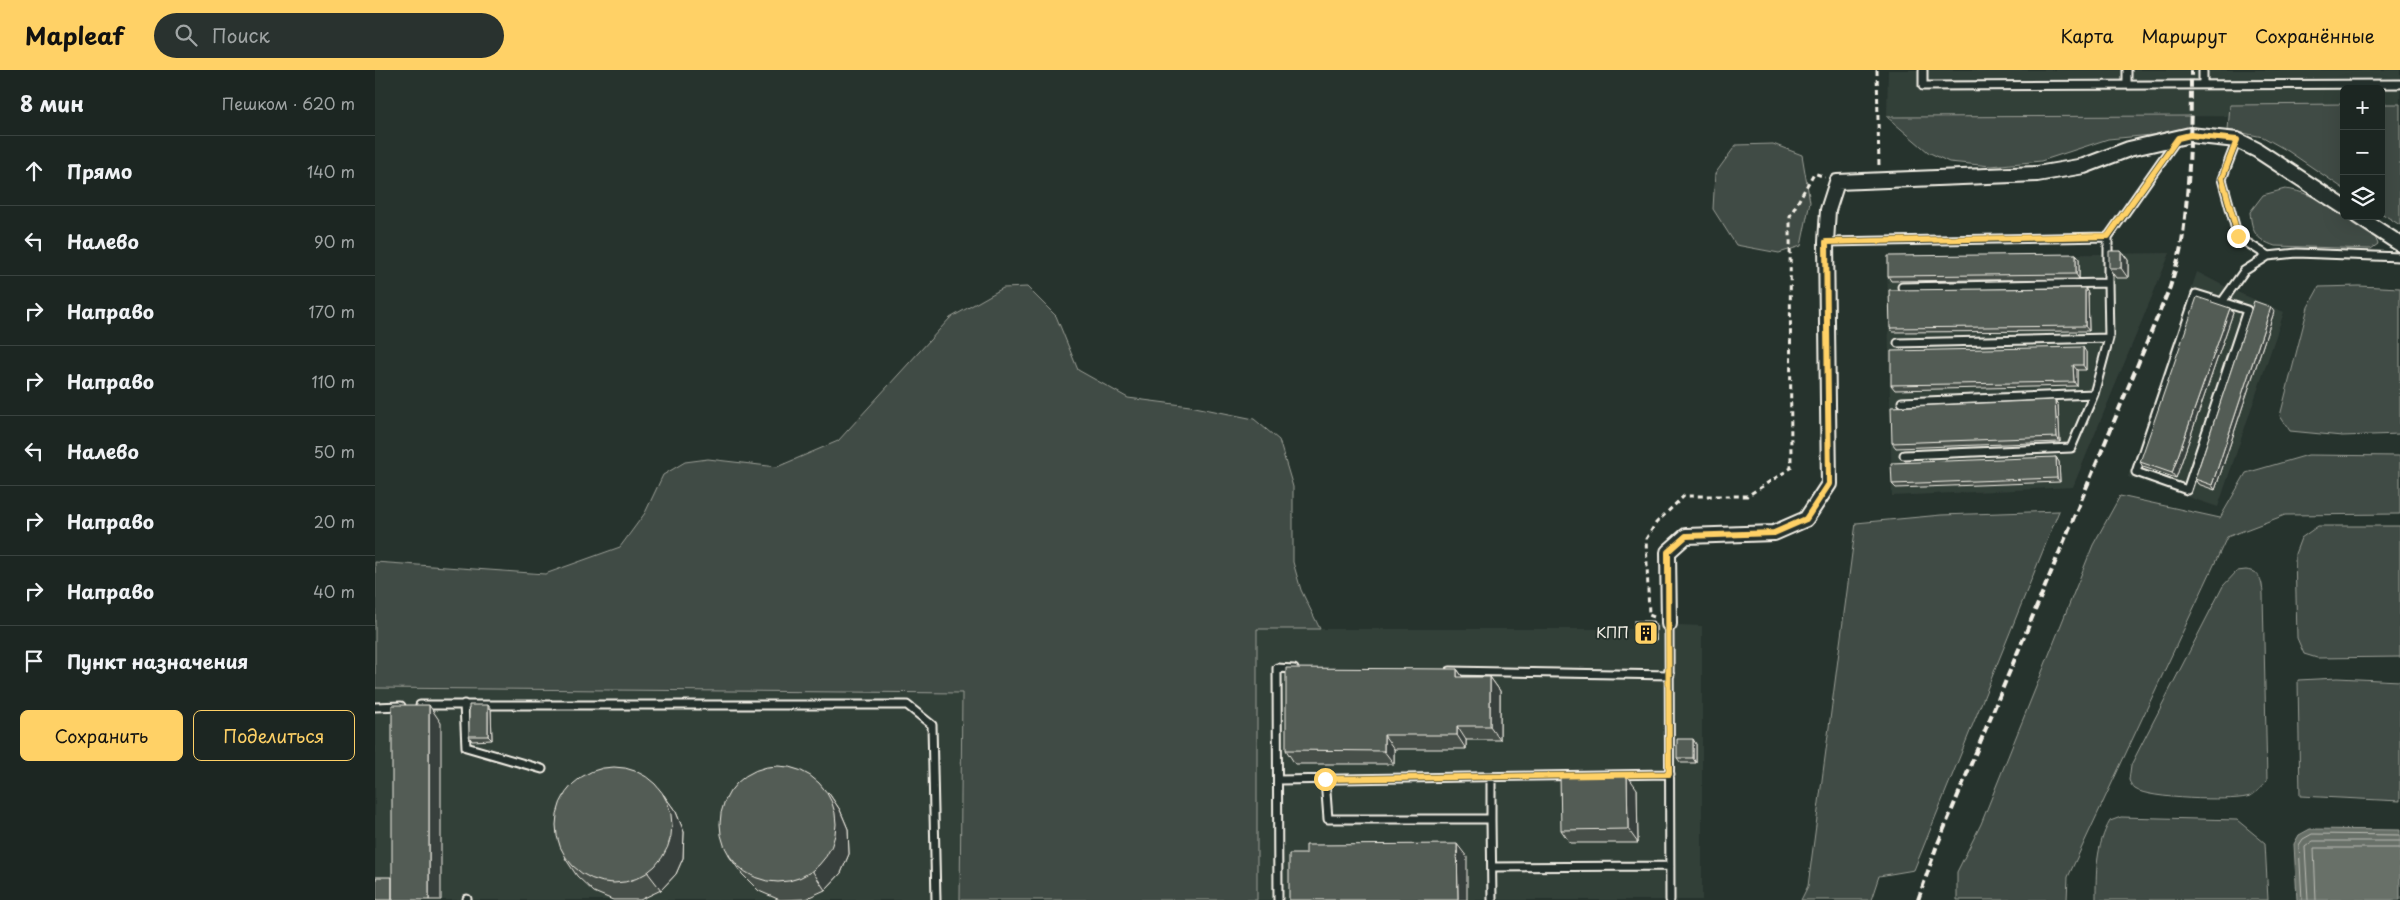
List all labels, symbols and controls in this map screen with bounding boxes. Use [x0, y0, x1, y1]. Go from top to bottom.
search box [154, 13, 504, 58]
text: Mapleaf [25, 17, 124, 53]
icon: search [172, 21, 200, 49]
text: Поиск [212, 21, 270, 49]
text: Карта [2061, 22, 2113, 49]
text: Маршрут [2141, 22, 2227, 49]
text: Сохранённые [2255, 22, 2375, 49]
map controls [2340, 85, 2385, 220]
button: + [2340, 85, 2385, 130]
text: 8 мин [20, 87, 84, 119]
text: Пешком · 620 m [222, 91, 355, 115]
button: − [2340, 130, 2385, 175]
icon: ahead [20, 157, 48, 185]
text: Прямо [67, 157, 132, 185]
text: 140 m [307, 159, 355, 183]
button: layers [2340, 175, 2385, 220]
route end [2227, 225, 2250, 248]
icon: left [20, 227, 48, 255]
text: Налево [67, 227, 139, 255]
text: 90 m [314, 229, 355, 253]
icon: right [20, 297, 48, 325]
text: Направо [67, 297, 154, 325]
text: 170 m [309, 299, 355, 323]
icon: right [20, 367, 48, 395]
text: Направо [67, 367, 154, 395]
text: 110 m [312, 369, 355, 393]
icon: left [20, 437, 48, 465]
text: Налево [67, 437, 139, 465]
text: 50 m [314, 439, 355, 463]
icon: right [20, 507, 48, 535]
text: Направо [67, 507, 154, 535]
text: 20 m [314, 509, 355, 533]
icon: right [20, 577, 48, 605]
text: Направо [67, 577, 154, 605]
text: 40 m [313, 579, 355, 603]
place label: КПП [1596, 620, 1629, 643]
building icon: КПП [1633, 620, 1659, 646]
icon: arrive [20, 647, 48, 675]
text: Пункт назначения [67, 647, 248, 675]
button: Сохранить [20, 710, 183, 761]
button: Поделиться [193, 710, 355, 761]
route start [1314, 768, 1337, 791]

